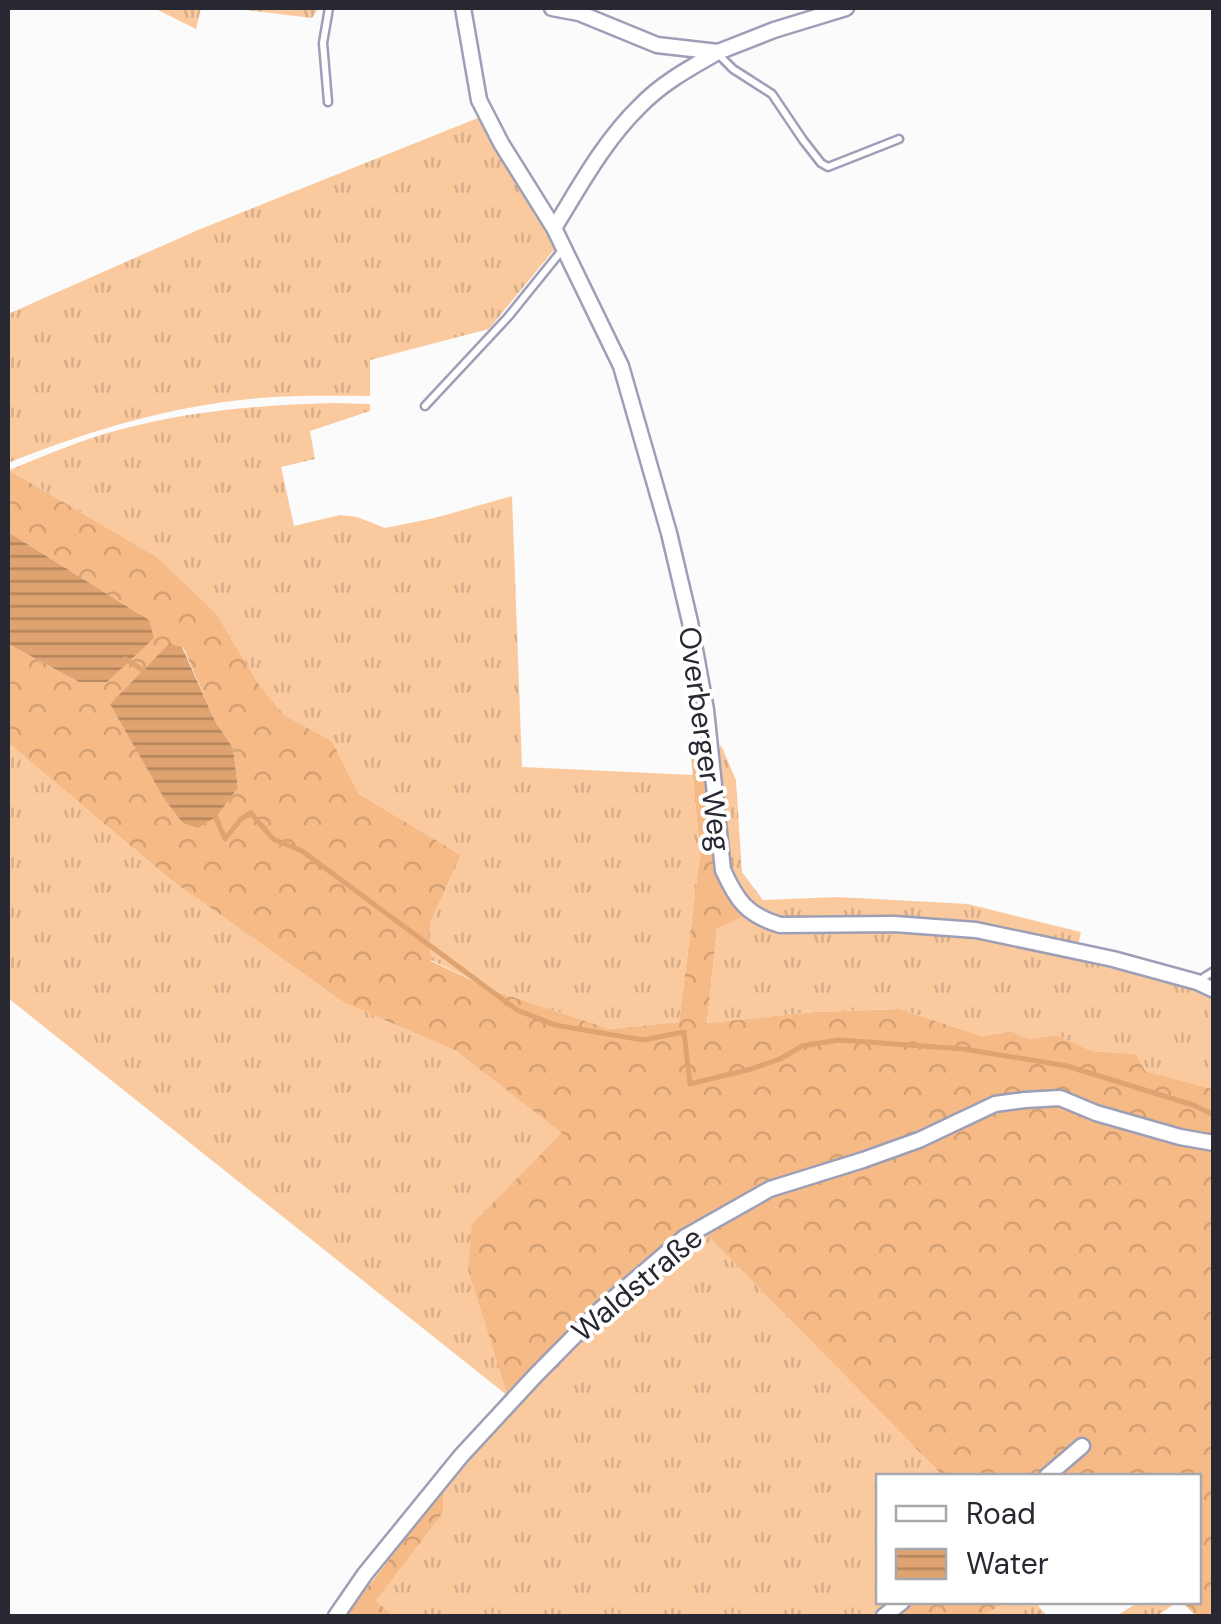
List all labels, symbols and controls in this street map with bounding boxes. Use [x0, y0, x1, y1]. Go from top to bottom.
street label: Overberger Weg [670, 624, 740, 854]
street label: Waldstraße [563, 1218, 711, 1350]
legend [876, 1474, 1201, 1604]
text: Road [966, 1494, 1036, 1533]
text: Water [966, 1544, 1049, 1583]

